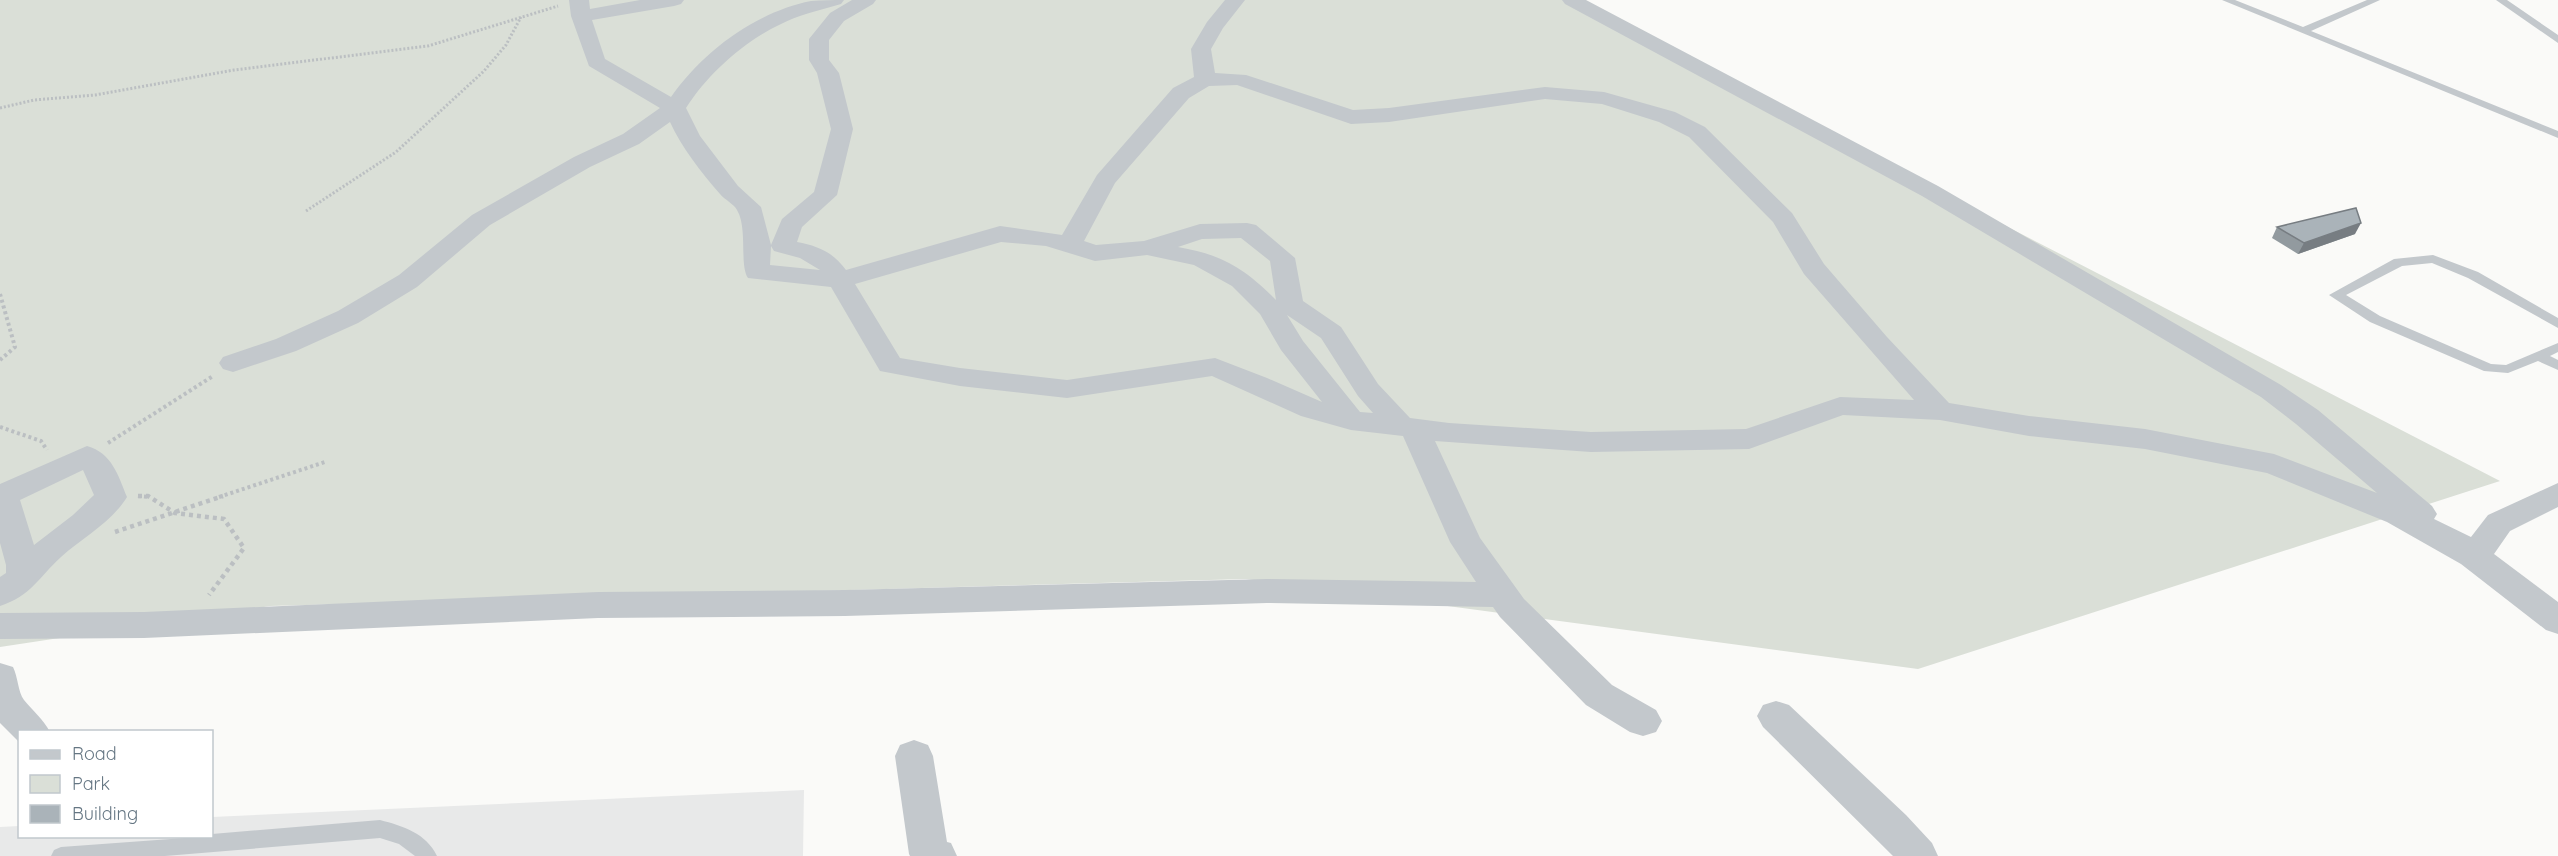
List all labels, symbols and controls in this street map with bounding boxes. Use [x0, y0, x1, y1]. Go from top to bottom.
legend [18, 730, 213, 838]
text: Road [72, 742, 117, 765]
text: Park [72, 772, 110, 795]
text: Building [72, 802, 138, 825]

